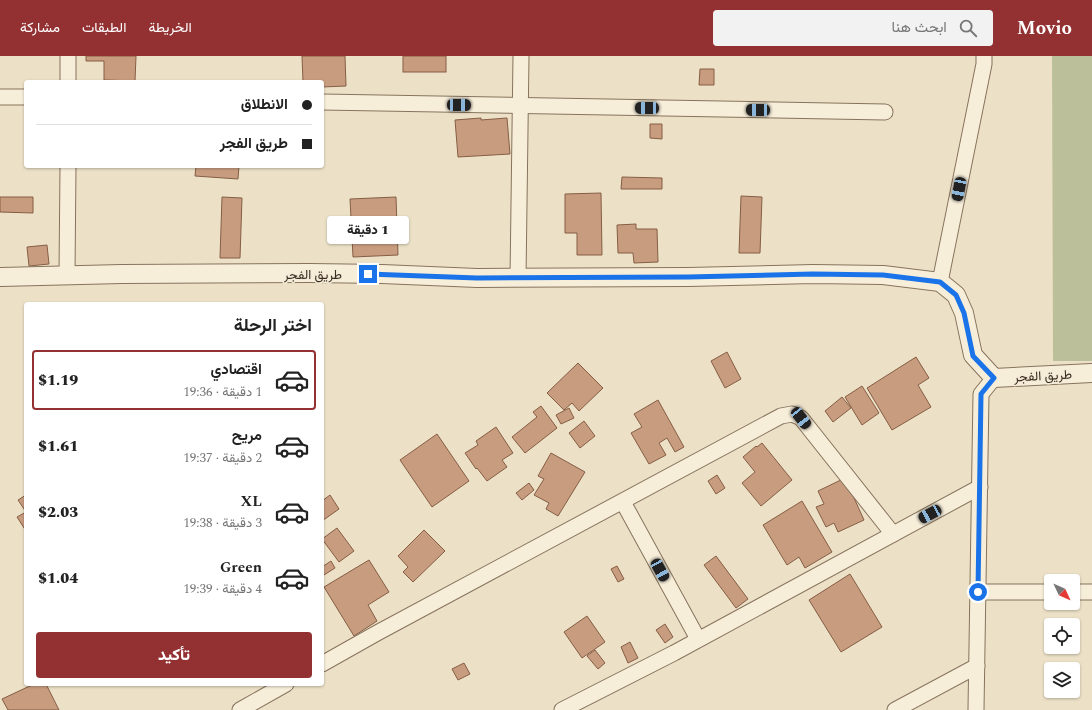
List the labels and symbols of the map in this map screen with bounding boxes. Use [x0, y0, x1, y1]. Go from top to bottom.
car [447, 99, 471, 111]
car [635, 102, 659, 114]
car [746, 104, 770, 116]
car [951, 176, 967, 202]
callout: 1 دقيقة [327, 216, 409, 244]
street label: طريق الفجر [283, 265, 342, 285]
route end [359, 265, 377, 283]
street label: طريق الفجر [1013, 364, 1073, 388]
car [789, 405, 813, 431]
car [917, 503, 943, 525]
car [649, 557, 671, 583]
north arrow [1044, 574, 1080, 610]
route start [969, 583, 987, 601]

